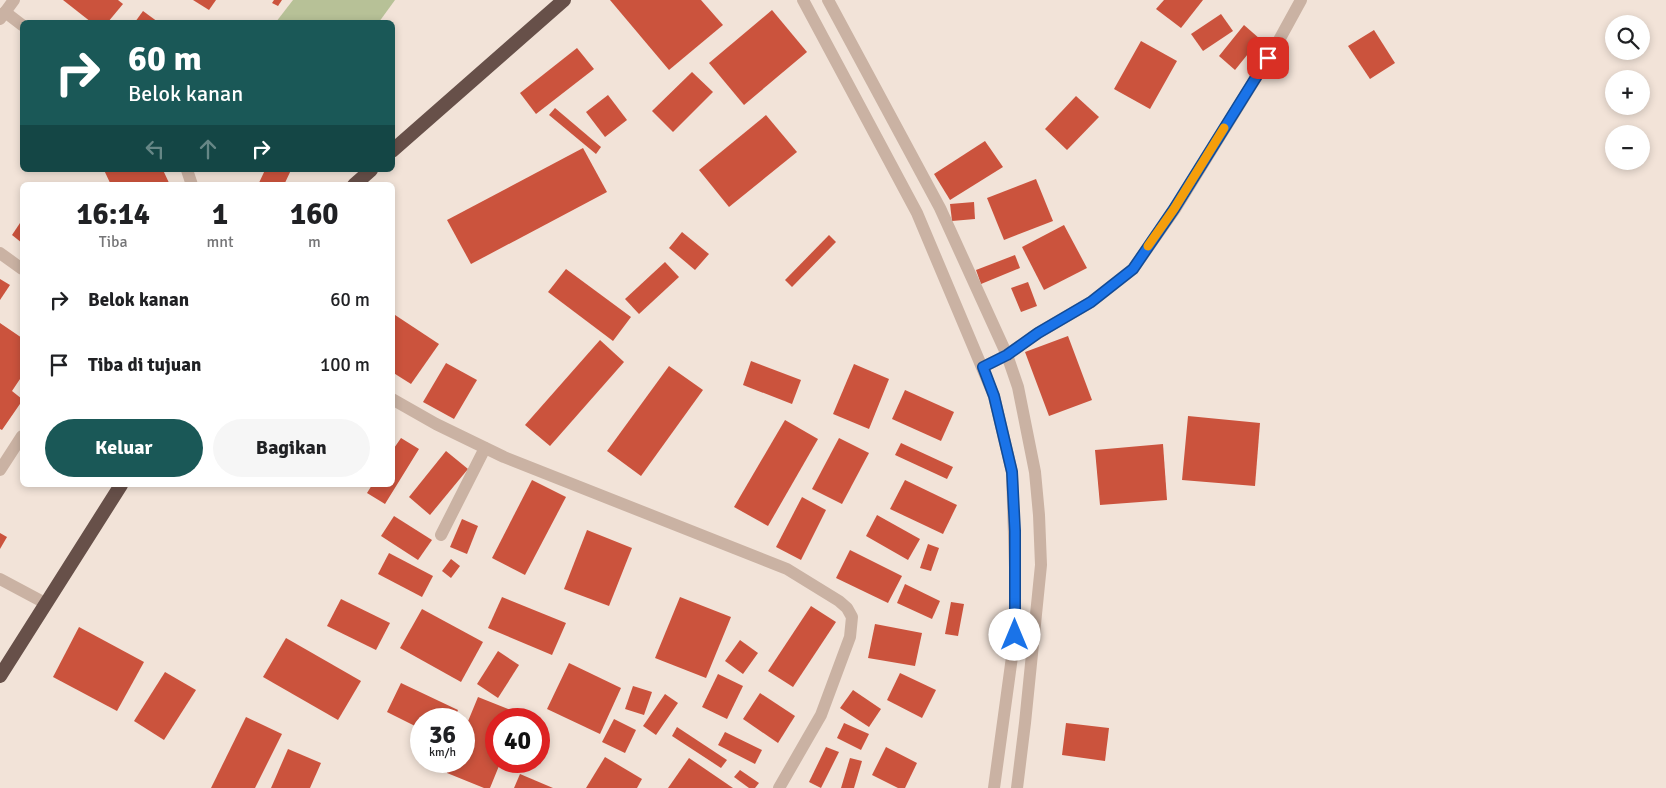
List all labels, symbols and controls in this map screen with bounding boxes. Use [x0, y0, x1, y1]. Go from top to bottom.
map controls [1605, 15, 1650, 170]
button: search [1605, 15, 1650, 60]
text: 60 m [128, 37, 202, 80]
pin [1247, 37, 1289, 79]
icon: right [45, 40, 110, 105]
icon: arrive [1254, 44, 1282, 72]
button: + [1605, 70, 1650, 115]
text: Belok kanan [128, 80, 243, 107]
button: − [1605, 125, 1650, 170]
icon: left [141, 135, 169, 163]
icon: ahead [194, 135, 222, 163]
icon: right [247, 135, 275, 163]
text: 16:14 [76, 196, 150, 233]
text: 1 [212, 196, 228, 233]
text: 160 [290, 196, 339, 233]
text: Tiba [99, 232, 128, 252]
text: mnt [206, 232, 234, 252]
text: m [308, 232, 321, 252]
icon: right [45, 286, 73, 314]
text: Belok kanan [88, 288, 189, 312]
text: 60 m [330, 288, 370, 312]
icon: arrive [45, 351, 73, 379]
text: Tiba di tujuan [88, 353, 201, 377]
text: 100 m [320, 353, 370, 377]
button: Keluar [45, 419, 203, 477]
button: Bagikan [213, 419, 370, 477]
position arrow [988, 608, 1040, 660]
speed limit sign: 40 [485, 708, 550, 773]
text: 36 [429, 719, 456, 750]
text: km/h [429, 745, 456, 760]

